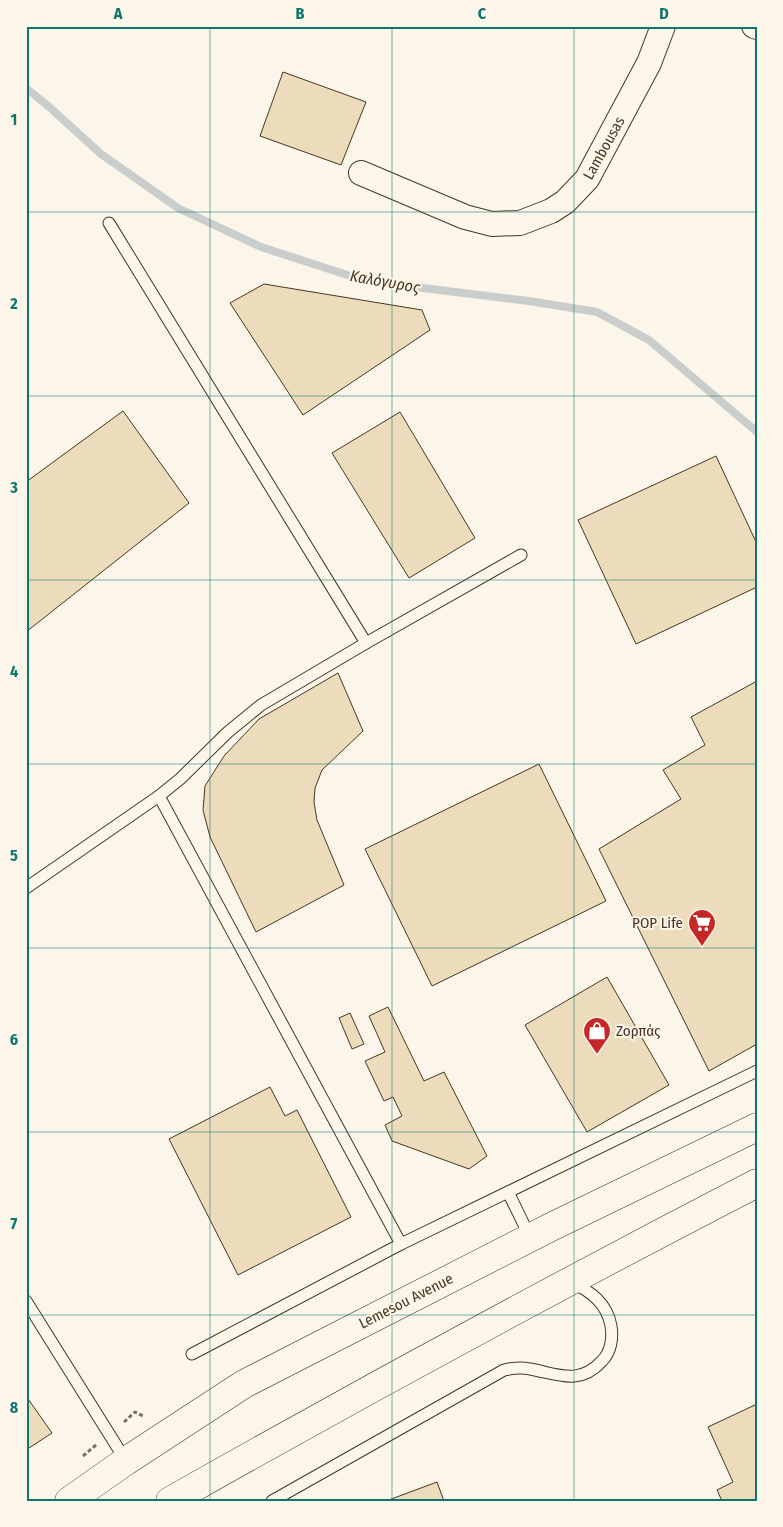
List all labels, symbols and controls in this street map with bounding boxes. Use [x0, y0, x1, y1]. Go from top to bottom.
text: A [113, 4, 123, 23]
text: B [296, 4, 305, 23]
text: C [478, 4, 487, 23]
text: D [659, 4, 669, 23]
text: 1 [11, 110, 17, 129]
street label: Lambousas [579, 113, 629, 183]
water label: Καλόγυρος [349, 266, 423, 297]
text: 2 [9, 294, 18, 313]
text: 3 [9, 478, 18, 497]
text: 4 [10, 662, 18, 681]
text: 5 [10, 846, 18, 865]
supermarket icon: POP Life [687, 908, 717, 947]
place label: POP Life [632, 914, 683, 932]
shop icon: Ζορπάς [582, 1016, 612, 1055]
place label: Ζορπάς [616, 1022, 661, 1040]
text: 6 [10, 1030, 18, 1049]
text: 7 [11, 1214, 18, 1233]
street label: Lemesou Avenue [356, 1270, 456, 1332]
text: 8 [10, 1398, 19, 1417]

